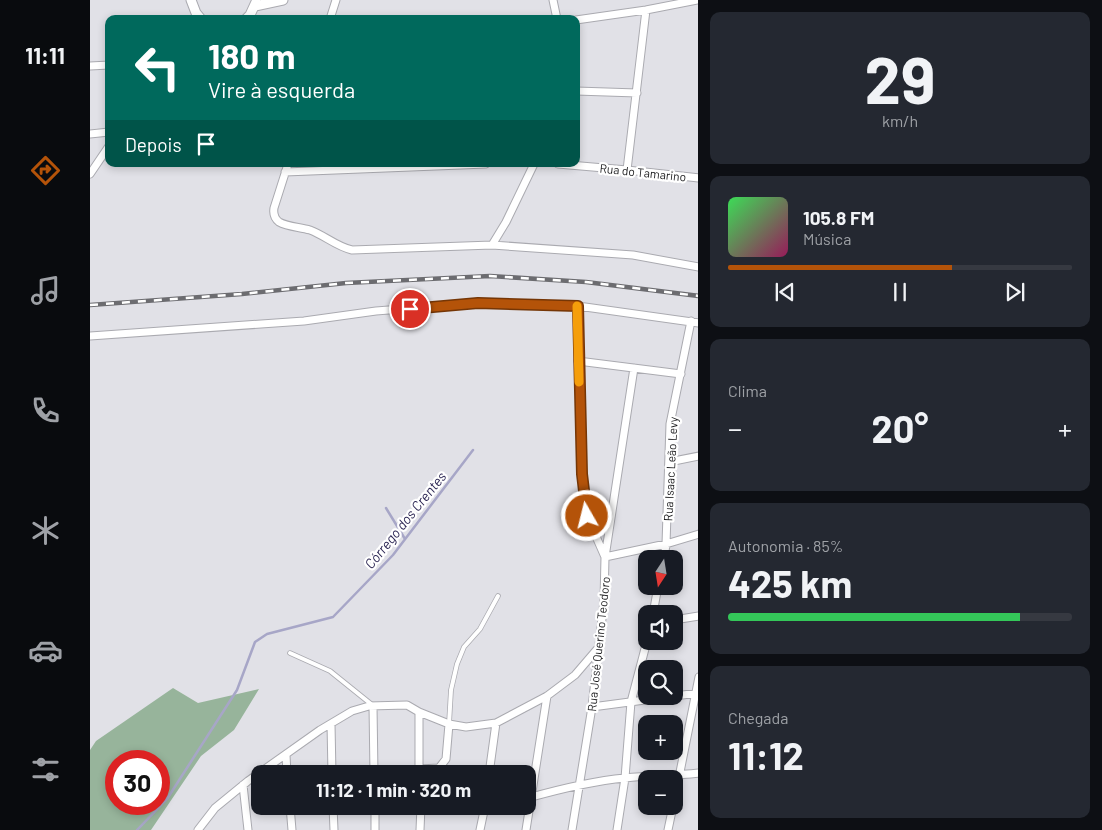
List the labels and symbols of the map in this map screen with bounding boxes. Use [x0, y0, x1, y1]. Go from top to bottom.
street label: Rua do Tamarino [599, 160, 687, 184]
pin [389, 288, 431, 330]
street label: Rua Isaac Leão Levy [660, 416, 680, 522]
water label: Córrego dos Crentes [361, 468, 450, 572]
position arrow [560, 489, 612, 541]
north arrow [638, 550, 682, 595]
street label: Rua José Querino Teodoro [584, 576, 612, 712]
speed limit sign: 30 [105, 750, 170, 815]

